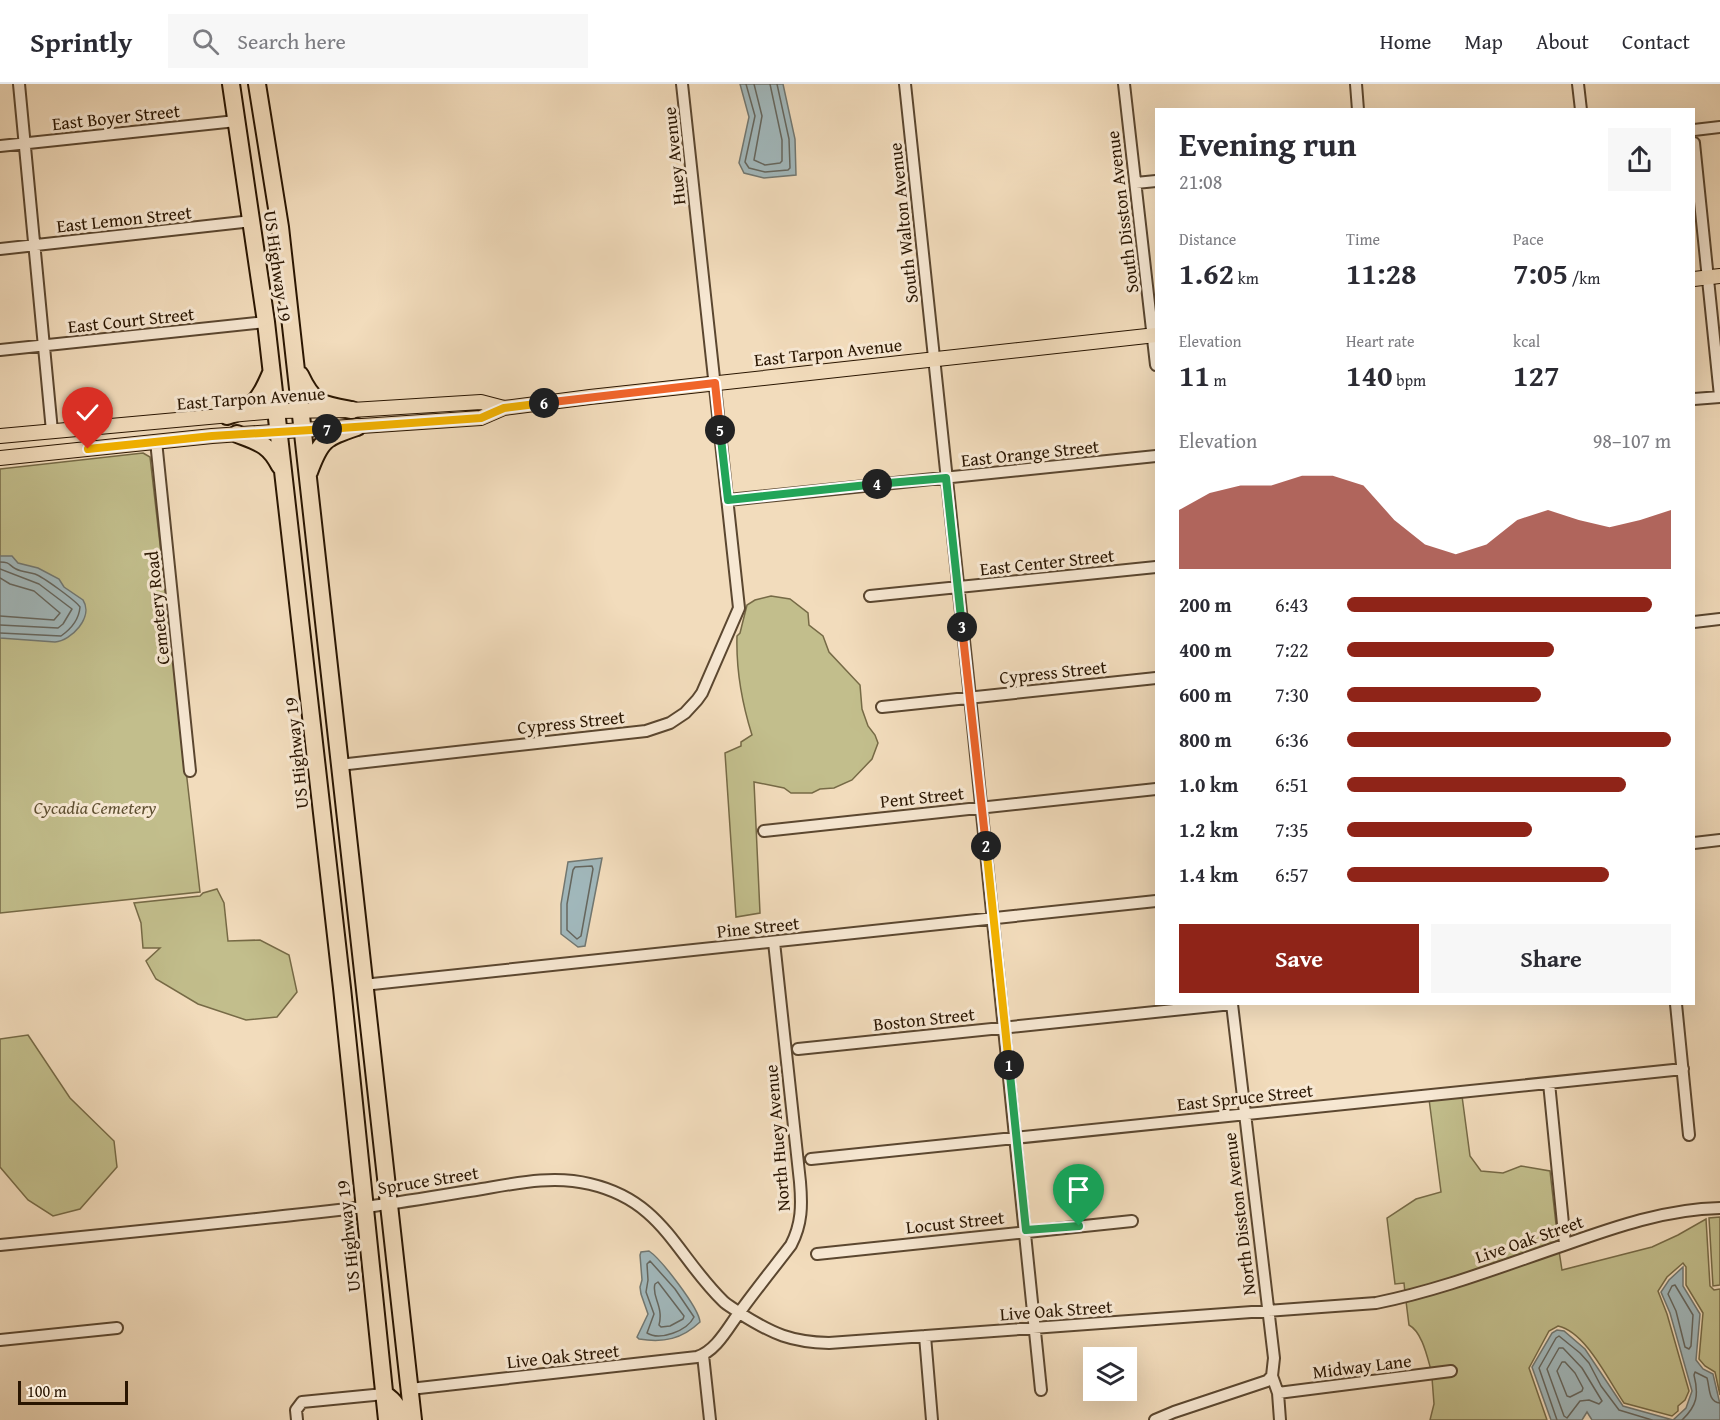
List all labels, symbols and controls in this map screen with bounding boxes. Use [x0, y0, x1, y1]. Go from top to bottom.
search box [168, 14, 588, 68]
text: Sprintly [30, 21, 132, 62]
icon: search [189, 25, 222, 58]
text: Search here [237, 25, 346, 57]
text: Home [1380, 26, 1431, 57]
text: Map [1464, 26, 1503, 57]
text: About [1536, 26, 1589, 57]
text: Contact [1622, 26, 1690, 57]
street label: East Boyer Street [51, 97, 182, 137]
street label: Huey Avenue [655, 106, 693, 206]
text: Evening run [1179, 120, 1356, 168]
button: share [1608, 128, 1671, 191]
street label: South Disston Avenue [1099, 129, 1145, 295]
street label: South Walton Avenue [881, 141, 925, 305]
text: 21:08 [1179, 167, 1222, 196]
street label: East Lemon Street [55, 198, 194, 240]
street label: US Highway 19 [257, 209, 299, 323]
text: Distance [1179, 227, 1236, 251]
text: Time [1346, 227, 1380, 251]
text: Pace [1513, 227, 1544, 251]
text: 1.62 [1179, 251, 1234, 295]
text: 11:28 [1346, 251, 1417, 295]
text: 7:05 [1513, 251, 1568, 295]
text: km [1234, 266, 1259, 290]
text: /km [1568, 266, 1600, 290]
street label: East Court Street [66, 300, 196, 340]
text: Elevation [1179, 329, 1242, 353]
text: Heart rate [1346, 329, 1415, 353]
text: kcal [1513, 329, 1540, 353]
street label: East Tarpon Avenue [753, 331, 903, 373]
text: 11 [1179, 353, 1210, 397]
text: 140 [1346, 353, 1393, 397]
text: 127 [1513, 353, 1560, 397]
text: m [1210, 368, 1227, 392]
text: bpm [1393, 368, 1426, 392]
street label: East Tarpon Avenue [176, 379, 326, 417]
pin [62, 387, 113, 449]
pin: 6 [529, 388, 559, 418]
text: 6 [540, 391, 548, 415]
icon: check [71, 396, 104, 429]
pin: 7 [312, 414, 342, 444]
pin: 5 [705, 415, 735, 445]
text: 7 [323, 417, 331, 441]
text: 5 [716, 418, 724, 442]
text: Elevation [1179, 426, 1257, 455]
text: 98–107 m [1593, 426, 1671, 455]
street label: East Orange Street [960, 432, 1101, 474]
pin: 4 [862, 469, 892, 499]
text: 4 [873, 472, 881, 496]
street label: East Center Street [978, 541, 1116, 582]
street label: Cemetery Road [138, 549, 176, 666]
text: 200 m [1179, 590, 1232, 619]
text: 6:43 [1275, 590, 1309, 619]
pin: 3 [947, 612, 977, 642]
text: 3 [958, 615, 966, 639]
text: 400 m [1179, 635, 1232, 664]
text: 7:22 [1275, 635, 1309, 664]
street label: Cypress Street [998, 653, 1109, 691]
text: 600 m [1179, 680, 1232, 709]
text: 7:30 [1275, 680, 1309, 709]
street label: US Highway 19 [277, 696, 315, 810]
street label: Cypress Street [516, 703, 627, 741]
text: 800 m [1179, 725, 1232, 754]
text: 6:36 [1275, 725, 1309, 754]
text: 1.0 km [1179, 770, 1238, 799]
text: 6:51 [1275, 770, 1309, 799]
street label: Pent Street [879, 779, 966, 815]
park label: Cycadia Cemetery [34, 794, 157, 821]
text: 1.2 km [1179, 815, 1238, 844]
text: 7:35 [1275, 815, 1309, 844]
pin: 2 [971, 831, 1001, 861]
text: 2 [982, 834, 990, 858]
text: 1.4 km [1179, 860, 1238, 889]
text: 6:57 [1275, 860, 1309, 889]
street label: Pine Street [715, 909, 801, 945]
button: Save [1179, 924, 1419, 993]
button: Share [1431, 924, 1671, 993]
street label: Boston Street [872, 1000, 977, 1038]
pin: 1 [994, 1050, 1024, 1080]
text: 1 [1005, 1053, 1013, 1077]
street label: North Huey Avenue [757, 1064, 797, 1212]
street label: East Spruce Street [1176, 1076, 1315, 1118]
street label: North Disston Avenue [1216, 1131, 1262, 1297]
street label: Spruce Street [376, 1159, 481, 1201]
pin [1053, 1164, 1104, 1226]
icon: arrive [1062, 1173, 1095, 1206]
street label: US Highway 19 [329, 1179, 367, 1293]
street label: Locust Street [905, 1203, 1006, 1241]
street label: Live Oak Street [1471, 1208, 1587, 1270]
street label: Live Oak Street [999, 1293, 1114, 1327]
street label: Live Oak Street [505, 1337, 621, 1375]
map controls [1083, 1347, 1137, 1401]
button: layers [1083, 1347, 1137, 1401]
street label: Midway Lane [1311, 1347, 1413, 1385]
scale bar [18, 1378, 128, 1406]
text: 100 m [27, 1379, 67, 1403]

